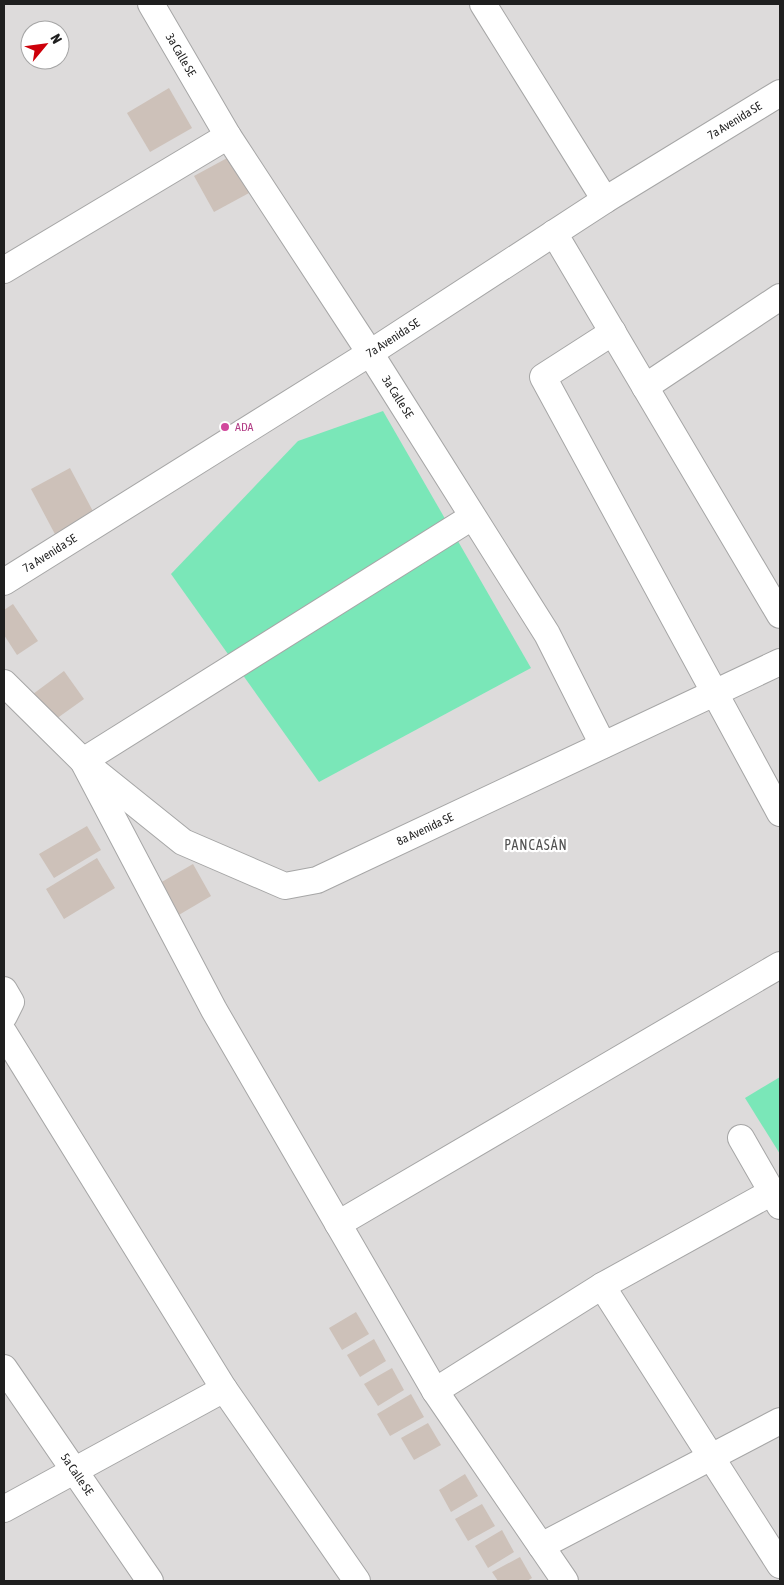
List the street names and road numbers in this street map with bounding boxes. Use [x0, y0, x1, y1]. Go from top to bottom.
street label: 3a Calle SE [163, 31, 199, 79]
street label: 7a Avenida SE [705, 99, 764, 143]
street label: 7a Avenida SE [364, 316, 422, 361]
street label: 3a Calle SE [379, 373, 416, 421]
street label: 7a Avenida SE [20, 531, 79, 575]
street label: 8a Avenida SE [394, 810, 455, 848]
street label: 5a Calle SE [58, 1451, 96, 1498]

